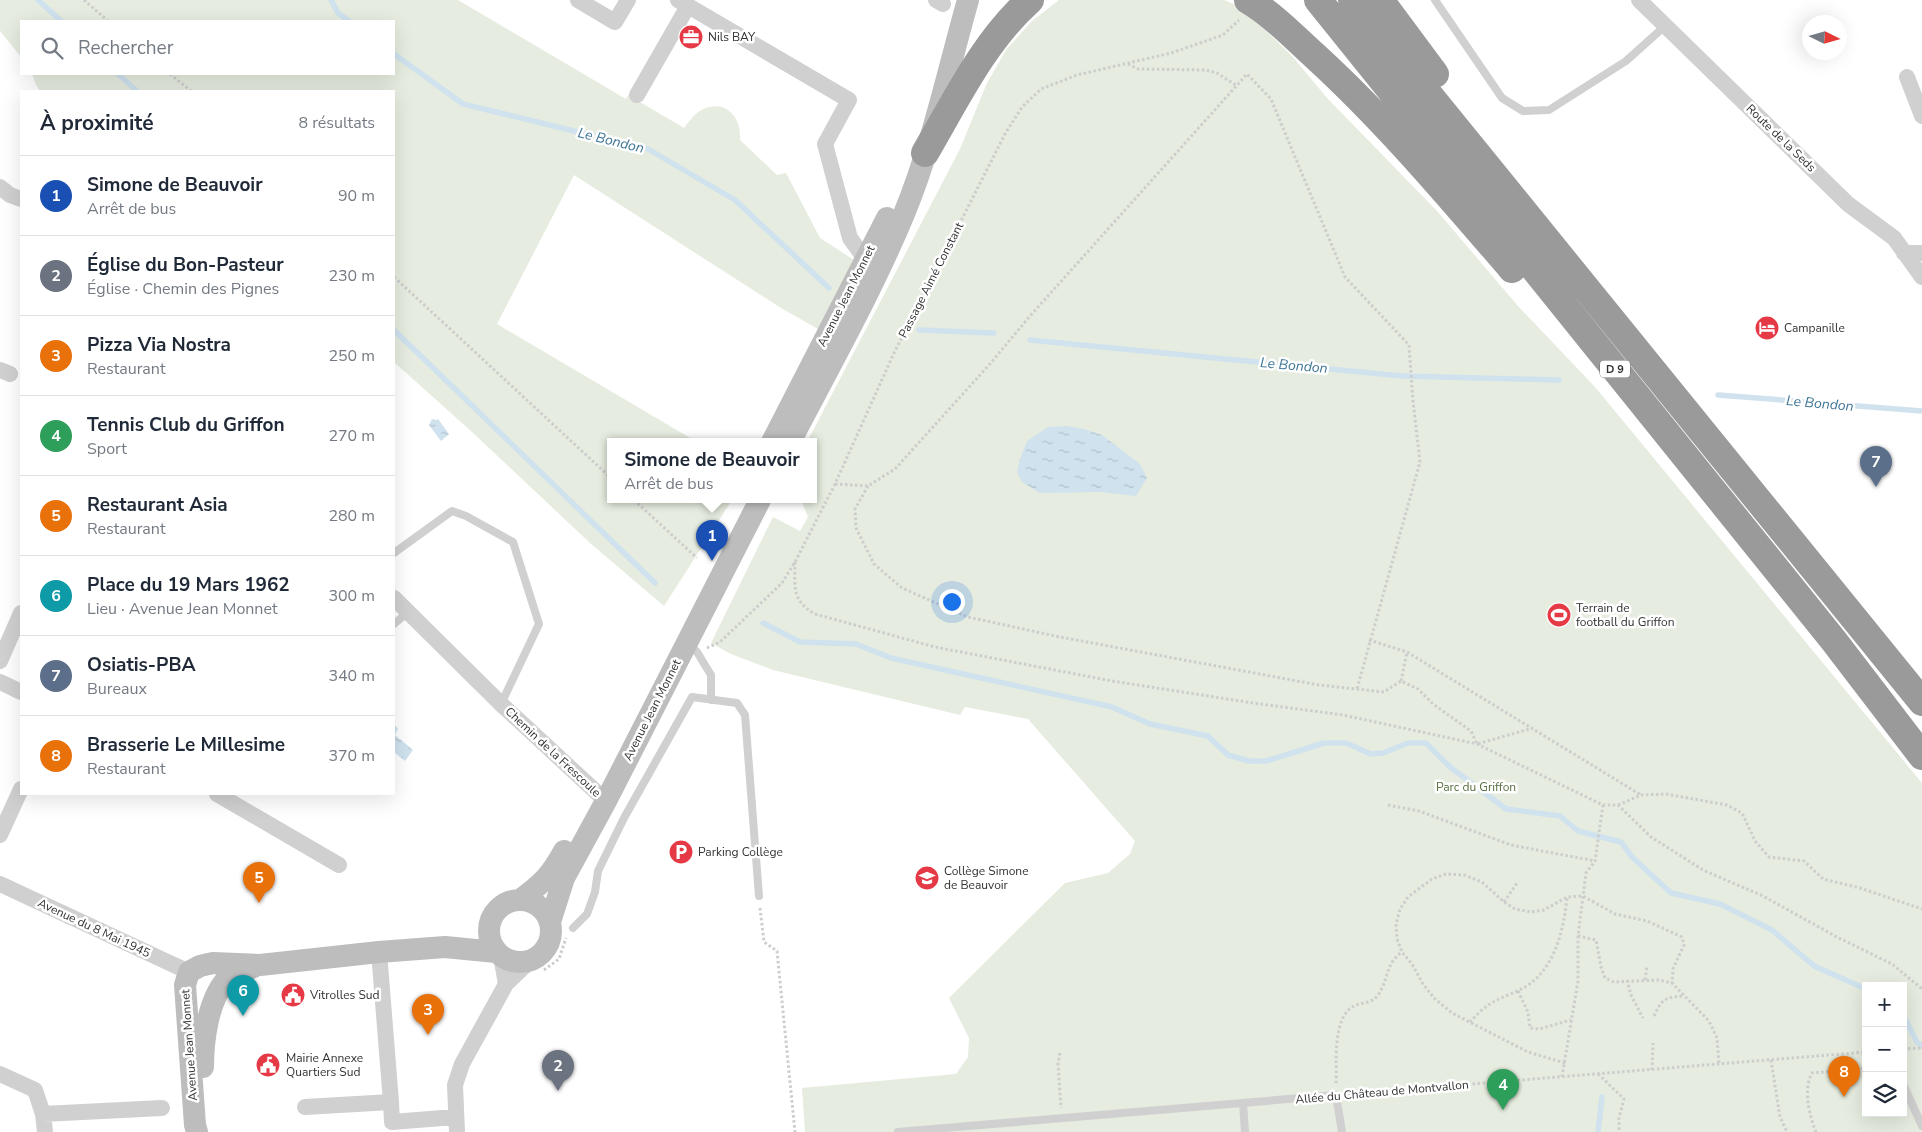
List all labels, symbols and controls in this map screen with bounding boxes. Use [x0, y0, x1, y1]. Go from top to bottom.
north arrow [1802, 15, 1847, 60]
search box [20, 20, 395, 75]
office icon: Nils BAY [678, 24, 704, 50]
place label: Nils BAY [708, 29, 756, 45]
icon: search [38, 34, 66, 62]
text: Rechercher [78, 35, 173, 61]
street label: Route de la Seds [1743, 101, 1819, 175]
text: À proximité [40, 109, 154, 137]
text: 8 résultats [299, 112, 375, 134]
water label: Le Bondon [576, 123, 646, 158]
text: Simone de Beauvoir [87, 172, 263, 198]
text: 1 [51, 185, 61, 207]
text: 90 m [338, 185, 375, 207]
text: Arrêt de bus [87, 198, 176, 220]
street label: Passage Aimé Constant [895, 219, 967, 341]
street label: Avenue Jean Monnet [814, 242, 879, 349]
text: Église du Bon-Pasteur [87, 252, 284, 278]
text: 2 [51, 265, 61, 287]
text: 230 m [328, 265, 375, 287]
text: Église · Chemin des Pignes [87, 278, 279, 300]
hotel icon: Campanille [1754, 315, 1780, 341]
place label: Campanille [1784, 320, 1845, 336]
text: Pizza Via Nostra [87, 332, 231, 358]
text: 3 [51, 345, 61, 367]
text: 250 m [328, 345, 375, 367]
water label: Le Bondon [1259, 353, 1329, 378]
text: Restaurant [87, 358, 166, 380]
road number: D 9 [1600, 360, 1630, 378]
water label: Le Bondon [1785, 391, 1855, 416]
text: Tennis Club du Griffon [87, 412, 285, 438]
text: 4 [51, 425, 61, 447]
text: 270 m [328, 425, 375, 447]
text: Sport [87, 438, 127, 460]
popup [607, 438, 817, 503]
pin: 7 [1860, 446, 1892, 487]
text: Simone de Beauvoir [624, 447, 800, 473]
text: Arrêt de bus [624, 473, 713, 495]
text: Restaurant Asia [87, 492, 228, 518]
text: 5 [51, 505, 61, 527]
text: 280 m [328, 505, 375, 527]
text: Restaurant [87, 518, 166, 540]
pin: 1 [696, 520, 728, 561]
text: Place du 19 Mars 1962 [87, 572, 290, 598]
text: 6 [51, 585, 61, 607]
text: 300 m [328, 585, 375, 607]
your location [939, 589, 965, 615]
text: Lieu · Avenue Jean Monnet [87, 598, 278, 620]
place label: Terrain de football du Griffon [1576, 600, 1675, 630]
sports icon: Terrain de football du Griffon [1546, 602, 1572, 628]
text: Osiatis-PBA [87, 652, 196, 678]
street label: Avenue Jean Monnet [620, 656, 685, 763]
text: 7 [51, 665, 61, 687]
text: 340 m [328, 665, 375, 687]
text: Bureaux [87, 678, 147, 700]
street label: Chemin de la Frescoule [502, 703, 604, 801]
text: Brasserie Le Millesime [87, 732, 285, 758]
text: 8 [51, 745, 61, 767]
text: 370 m [328, 745, 375, 767]
text: Restaurant [87, 758, 166, 780]
park label: Parc du Griffon [1436, 779, 1516, 795]
parking icon: Parking Collège [668, 839, 694, 865]
place label: Parking Collège [698, 844, 783, 860]
pin: 5 [243, 862, 275, 903]
place label: Collège Simone de Beauvoir [944, 863, 1029, 893]
school or university icon: Collège Simone de Beauvoir [914, 865, 940, 891]
street label: Avenue du 8 Mai 1945 [35, 895, 153, 961]
pin: 6 [227, 975, 259, 1016]
public building icon: Vitrolles Sud [280, 982, 306, 1008]
map controls [1862, 982, 1907, 1117]
button: + [1862, 982, 1907, 1027]
place label: Vitrolles Sud [309, 987, 380, 1003]
street label: Avenue Jean Monnet [177, 988, 201, 1101]
pin: 3 [412, 994, 444, 1035]
button: − [1862, 1027, 1907, 1072]
place label: Mairie Annexe Quartiers Sud [286, 1050, 363, 1080]
pin: 2 [542, 1050, 574, 1091]
public building icon: Mairie Annexe Quartiers Sud [255, 1052, 281, 1078]
pin: 8 [1828, 1056, 1860, 1097]
pin: 4 [1487, 1069, 1519, 1110]
button: layers [1862, 1072, 1907, 1117]
street label: Allée du Château de Montvallon [1295, 1076, 1469, 1108]

